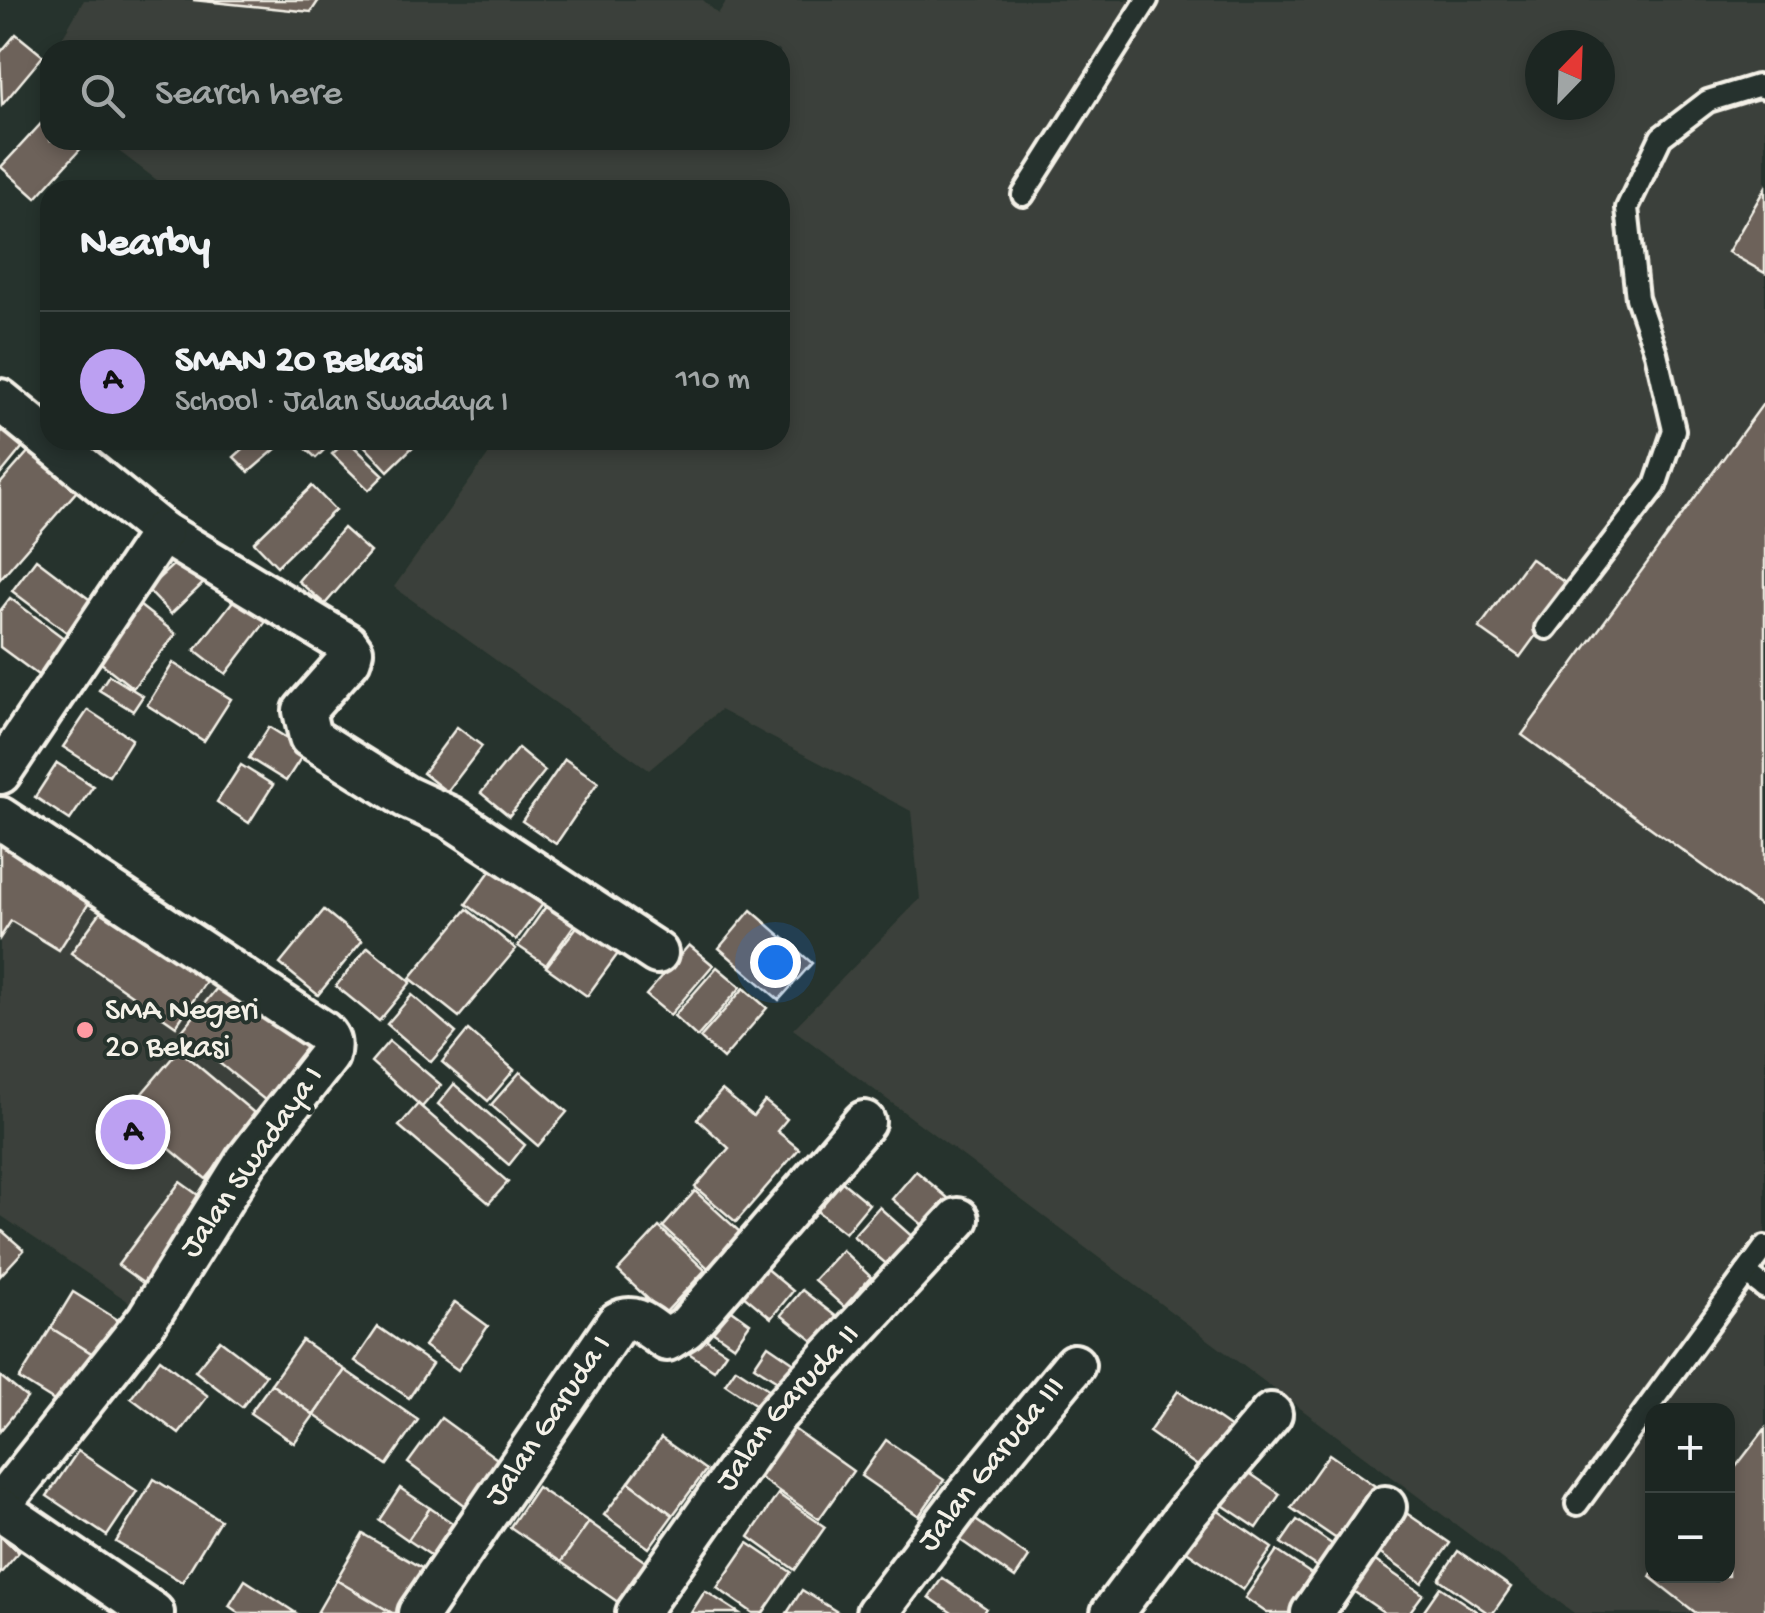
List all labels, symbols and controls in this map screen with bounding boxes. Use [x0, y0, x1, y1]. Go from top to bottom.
north arrow [1525, 30, 1615, 120]
search box [40, 40, 790, 150]
icon: search [75, 68, 130, 123]
text: Search here [155, 73, 342, 117]
text: Nearby [80, 221, 210, 270]
text: SMAN 20 Bekasi [175, 340, 424, 384]
text: A [103, 362, 122, 400]
text: 110 m [676, 362, 750, 400]
text: School · Jalan Swadaya I [175, 384, 508, 422]
your location [750, 937, 801, 988]
place label: SMA Negeri 20 Bekasi [105, 993, 259, 1068]
marker: SMA Negeri 20 Bekasi [74, 1019, 96, 1041]
street label: Jalan Swadaya I [173, 1060, 333, 1266]
pin: A [100, 1094, 166, 1170]
street label: Jalan Garuda II [709, 1317, 869, 1500]
street label: Jalan Garuda I [478, 1329, 621, 1514]
street label: Jalan Garuda III [911, 1370, 1075, 1560]
map controls [1645, 1403, 1735, 1583]
button: + [1645, 1403, 1735, 1493]
button: − [1645, 1493, 1735, 1583]

